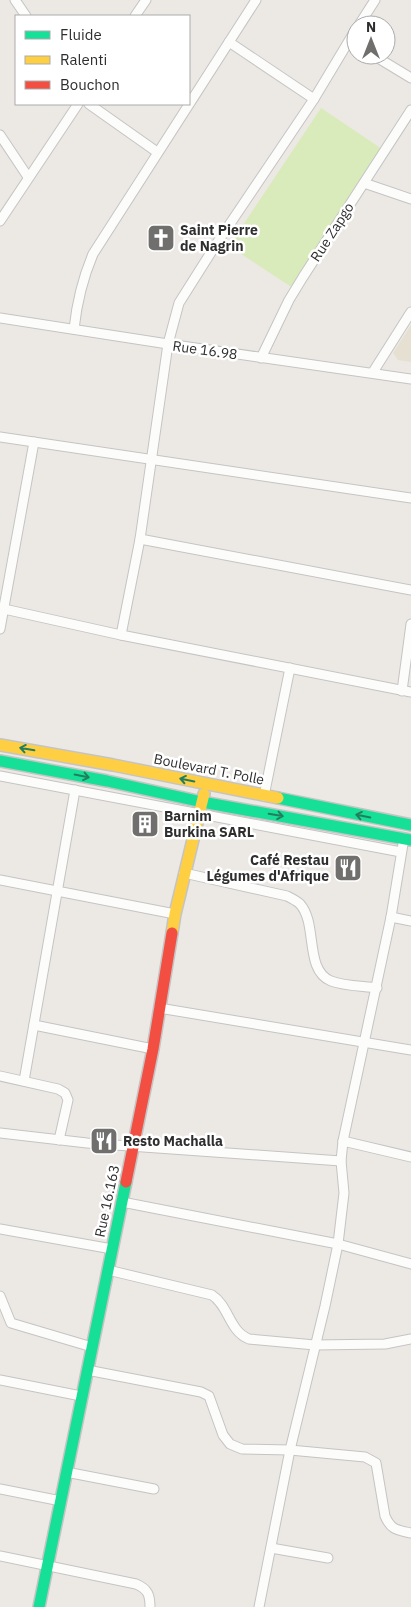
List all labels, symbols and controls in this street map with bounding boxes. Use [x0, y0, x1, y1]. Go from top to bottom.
legend [15, 15, 190, 105]
north arrow [346, 15, 396, 65]
text: N [366, 18, 376, 36]
text: Fluide [60, 25, 102, 44]
text: Ralenti [60, 50, 107, 69]
text: Bouchon [60, 75, 120, 94]
street label: Rue Zapgo [306, 199, 358, 265]
place label: Saint Pierre de Nagrin [180, 221, 258, 255]
church icon: Saint Pierre de Nagrin [146, 223, 176, 253]
street label: Rue 16.98 [171, 337, 239, 363]
one-way arrow [20, 744, 36, 754]
street label: Boulevard T. Polle [152, 749, 266, 789]
one-way arrow [74, 772, 90, 781]
one-way arrow [179, 775, 195, 784]
place label: Barnim Burkina SARL [164, 807, 254, 841]
building icon: Barnim Burkina SARL [130, 809, 160, 839]
one-way arrow [356, 810, 372, 820]
one-way arrow [267, 811, 283, 821]
place label: Café Restau Légumes d'Afrique [207, 851, 329, 885]
restaurant icon: Café Restau Légumes d'Afrique [333, 853, 363, 883]
restaurant icon: Resto Machalla [89, 1126, 119, 1156]
place label: Resto Machalla [123, 1132, 223, 1150]
street label: Rue 16.163 [91, 1163, 123, 1239]

